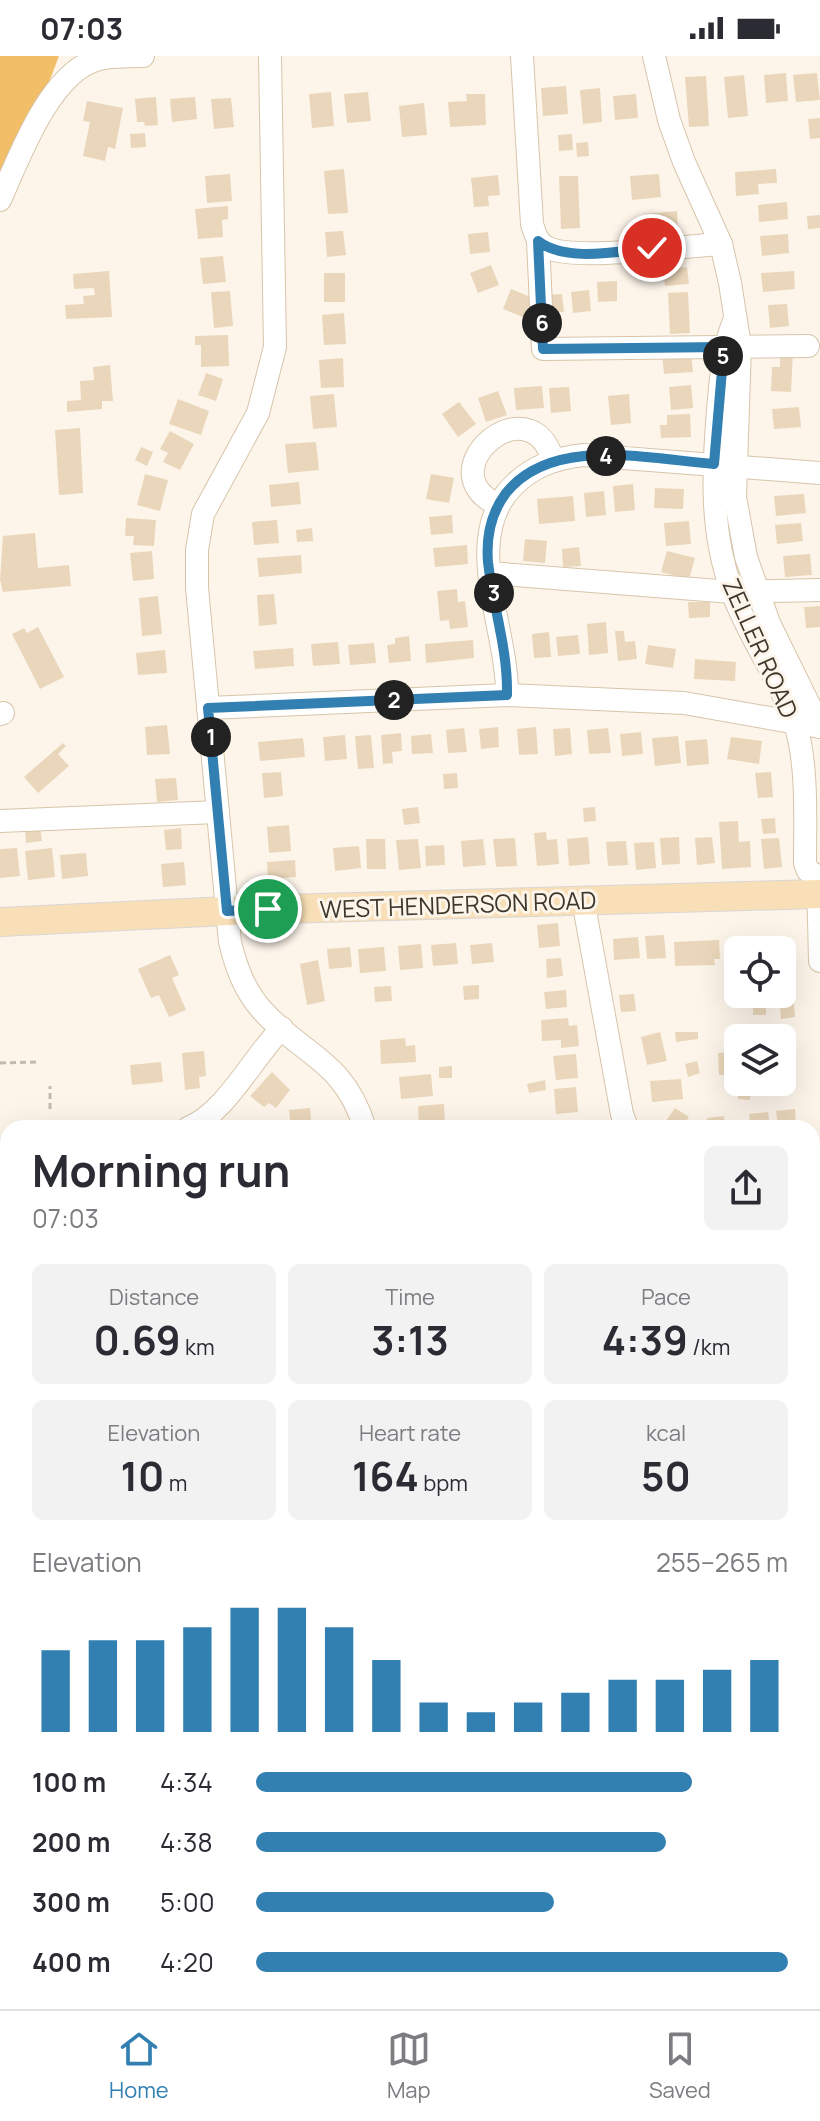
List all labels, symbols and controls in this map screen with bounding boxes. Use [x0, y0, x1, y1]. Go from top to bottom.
text: 07:03 [40, 8, 123, 49]
pin [618, 214, 686, 282]
icon: check [630, 226, 674, 270]
pin: 6 [522, 303, 562, 343]
text: 6 [535, 308, 549, 338]
pin: 5 [703, 336, 743, 376]
text: 5 [717, 341, 729, 371]
pin: 4 [586, 436, 626, 476]
text: 4 [599, 441, 613, 471]
pin: 3 [474, 573, 514, 613]
street label: ZELLER ROAD [715, 573, 807, 723]
text: 3 [488, 578, 500, 608]
pin: 2 [374, 680, 414, 720]
text: 2 [387, 685, 401, 715]
pin: 1 [191, 717, 231, 757]
text: 1 [206, 722, 216, 752]
pin [234, 875, 302, 943]
street label: WEST HENDERSON ROAD [319, 883, 597, 925]
icon: arrive [246, 887, 290, 931]
map controls [724, 936, 796, 1096]
button: locate [724, 936, 796, 1008]
button: layers [724, 1024, 796, 1096]
text: Morning run [32, 1140, 290, 1200]
button: share [704, 1146, 788, 1230]
text: 07:03 [32, 1200, 99, 1236]
text: Distance [109, 1282, 199, 1312]
text: Time [385, 1282, 435, 1312]
text: Pace [641, 1282, 691, 1312]
text: 0.69 [93, 1312, 181, 1367]
text: 3:13 [371, 1312, 449, 1367]
text: 4:39 [602, 1312, 688, 1367]
text: km [181, 1332, 215, 1362]
text: /km [688, 1332, 730, 1362]
text: Elevation [108, 1418, 200, 1448]
text: Heart rate [359, 1418, 461, 1448]
text: kcal [646, 1418, 686, 1448]
text: 10 [121, 1448, 164, 1503]
text: 164 [352, 1448, 419, 1503]
text: 50 [641, 1448, 691, 1503]
text: m [164, 1468, 187, 1498]
text: bpm [419, 1468, 468, 1498]
text: Elevation [32, 1544, 142, 1580]
text: 255–265 m [656, 1544, 788, 1580]
text: 100 m [32, 1764, 106, 1800]
text: 4:34 [160, 1764, 213, 1800]
text: 200 m [32, 1824, 110, 1860]
text: 4:38 [160, 1824, 213, 1860]
text: 300 m [32, 1884, 110, 1920]
text: 5:00 [160, 1884, 215, 1920]
text: 400 m [32, 1944, 111, 1980]
text: 4:20 [160, 1944, 214, 1980]
tab: Home [109, 2027, 169, 2105]
tab: Map [387, 2027, 431, 2105]
tab: Saved [649, 2027, 711, 2105]

